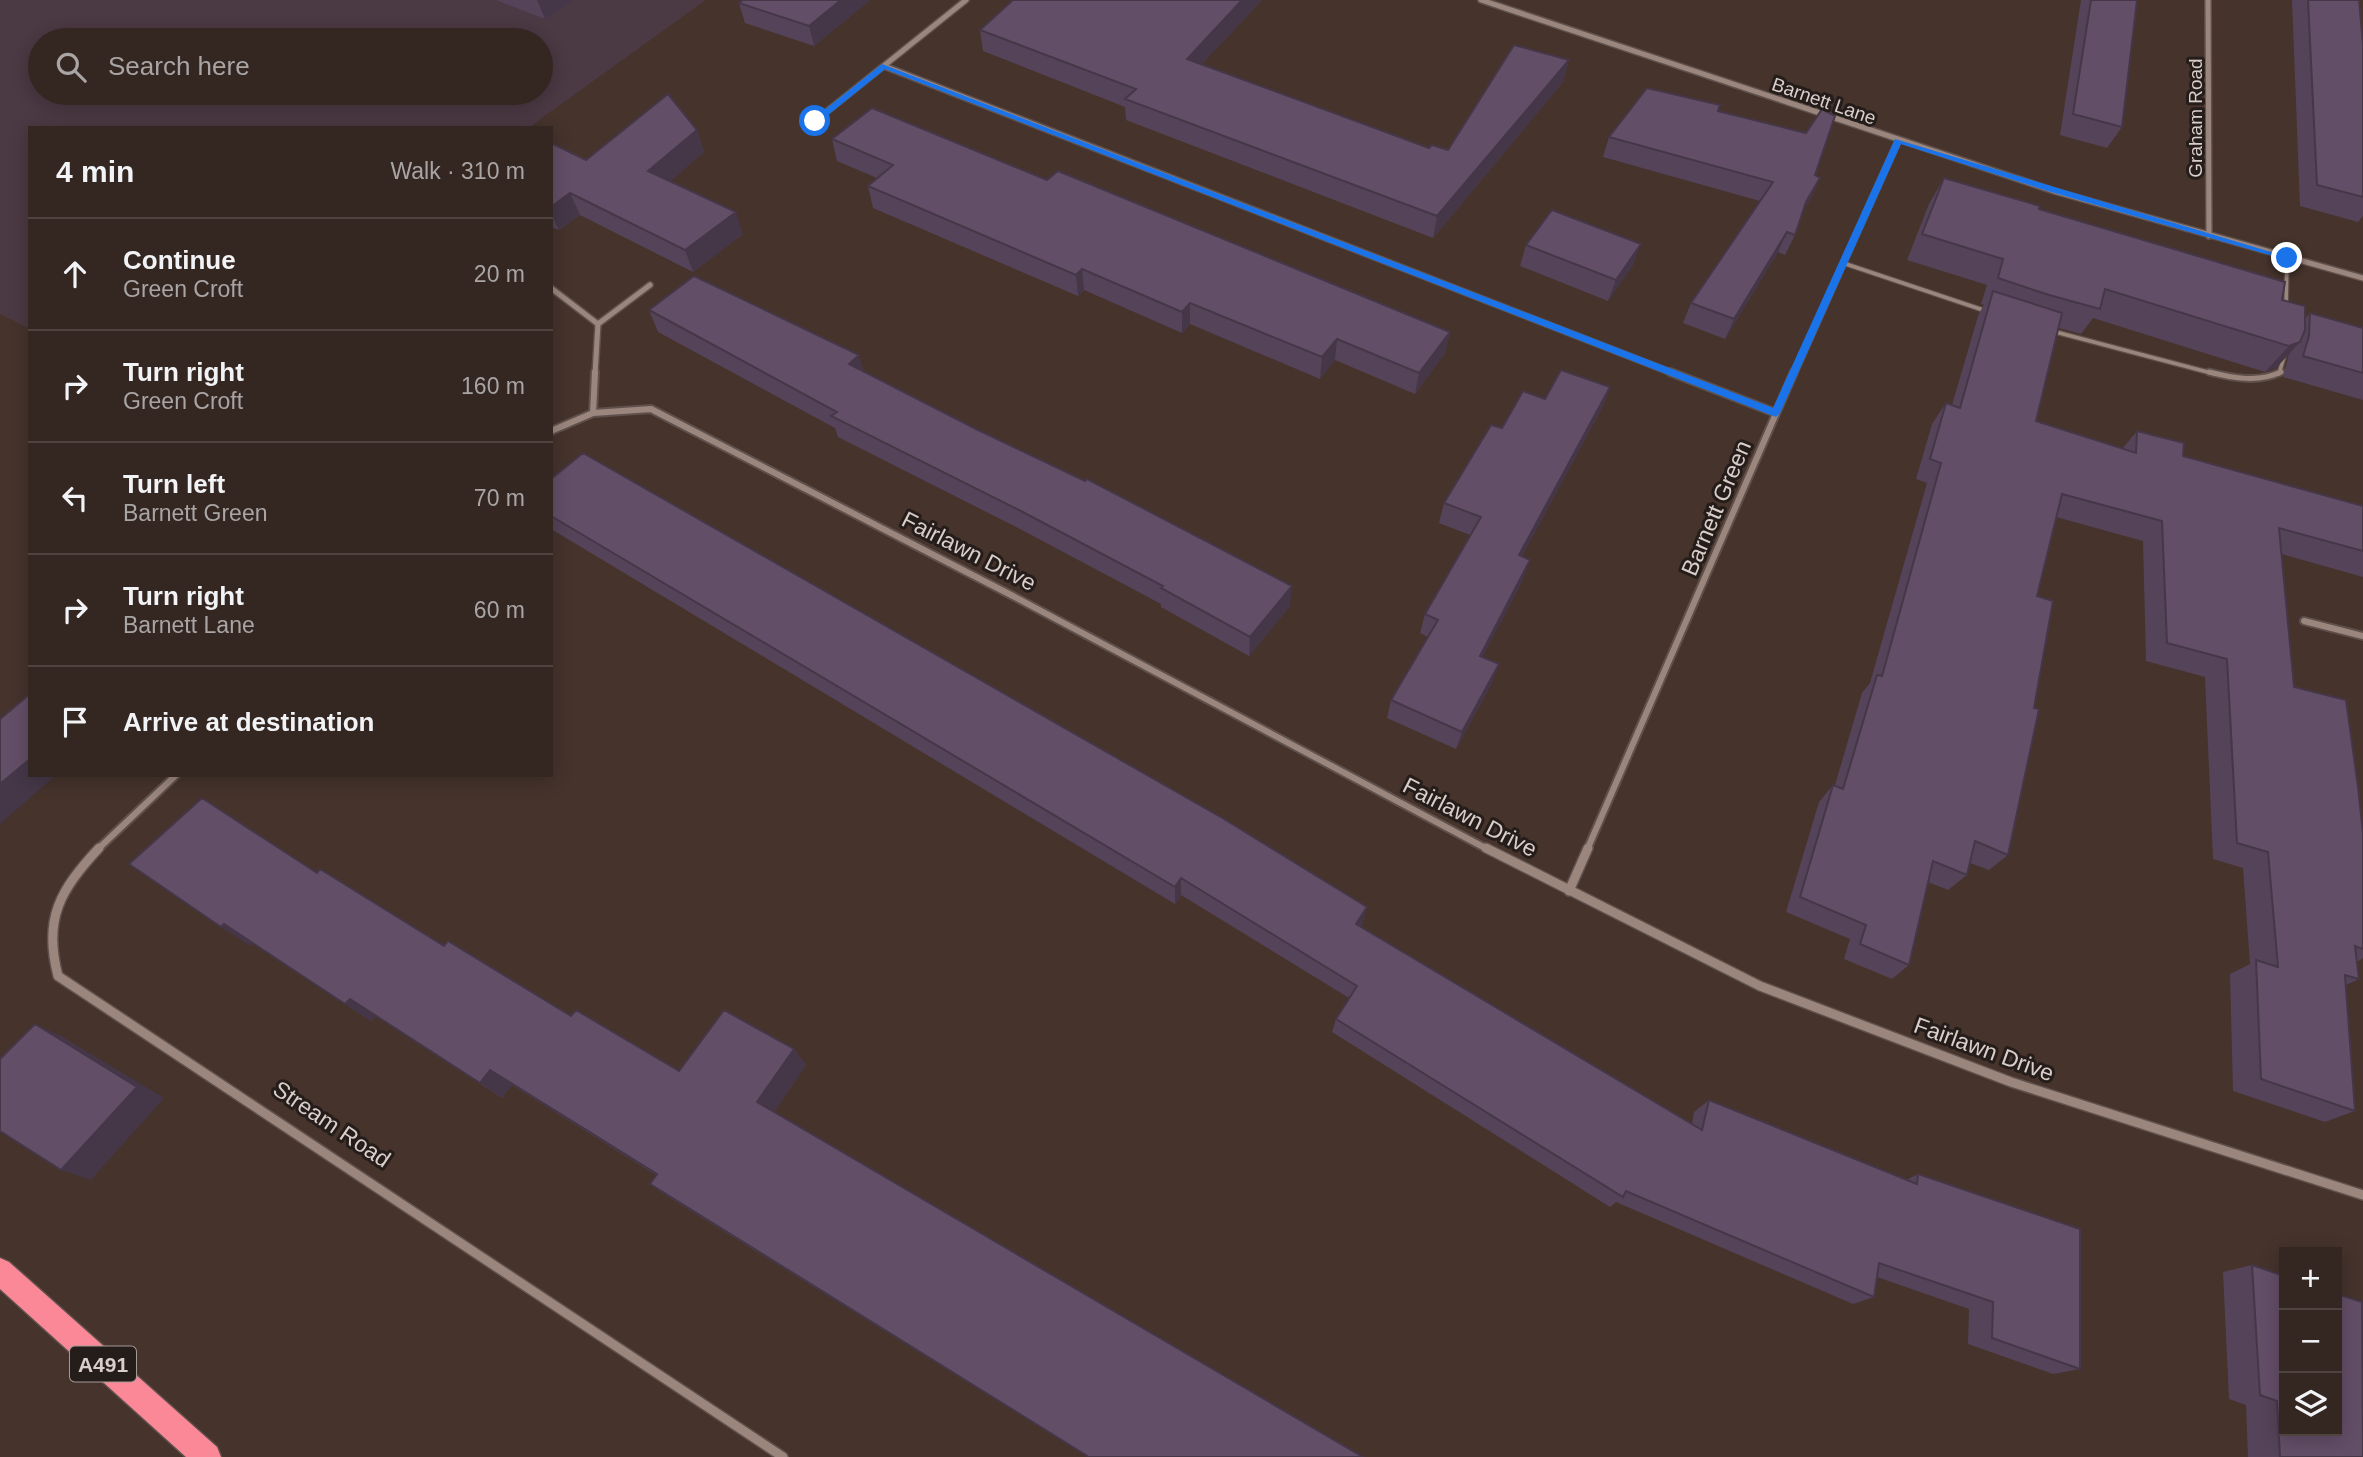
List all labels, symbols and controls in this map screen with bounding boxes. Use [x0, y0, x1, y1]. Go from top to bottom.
search box [28, 28, 553, 105]
icon: search [52, 48, 90, 86]
text: Search here [108, 51, 250, 81]
street label: Graham Road [2185, 58, 2206, 178]
street label: Barnett Lane [1769, 73, 1879, 129]
route start [799, 105, 830, 136]
text: 4 min [56, 155, 134, 188]
text: Walk · 310 m [390, 158, 525, 184]
route end [2271, 242, 2302, 273]
text: Continue [123, 245, 236, 275]
icon: ahead [56, 255, 94, 293]
text: 20 m [474, 261, 525, 287]
text: Green Croft [123, 276, 243, 302]
text: Turn right [123, 357, 244, 387]
icon: right [56, 367, 94, 405]
text: 160 m [461, 373, 525, 399]
text: Green Croft [123, 388, 243, 414]
street label: Barnett Green [1676, 436, 1756, 580]
text: Turn left [123, 469, 225, 499]
icon: left [56, 479, 94, 517]
text: 70 m [474, 485, 525, 511]
text: Barnett Green [123, 500, 267, 526]
street label: Fairlawn Drive [898, 506, 1040, 596]
text: Turn right [123, 581, 244, 611]
icon: right [56, 591, 94, 629]
text: 60 m [474, 597, 525, 623]
text: Barnett Lane [123, 612, 255, 638]
icon: arrive [56, 703, 94, 741]
text: Arrive at destination [123, 707, 374, 737]
street label: Fairlawn Drive [1399, 772, 1541, 862]
street label: Fairlawn Drive [1910, 1012, 2058, 1086]
street label: Stream Road [269, 1075, 395, 1173]
map controls [2279, 1247, 2342, 1436]
button: + [2279, 1247, 2342, 1310]
button: − [2279, 1310, 2342, 1373]
road number: A491 [70, 1346, 136, 1382]
button: layers [2279, 1373, 2342, 1436]

